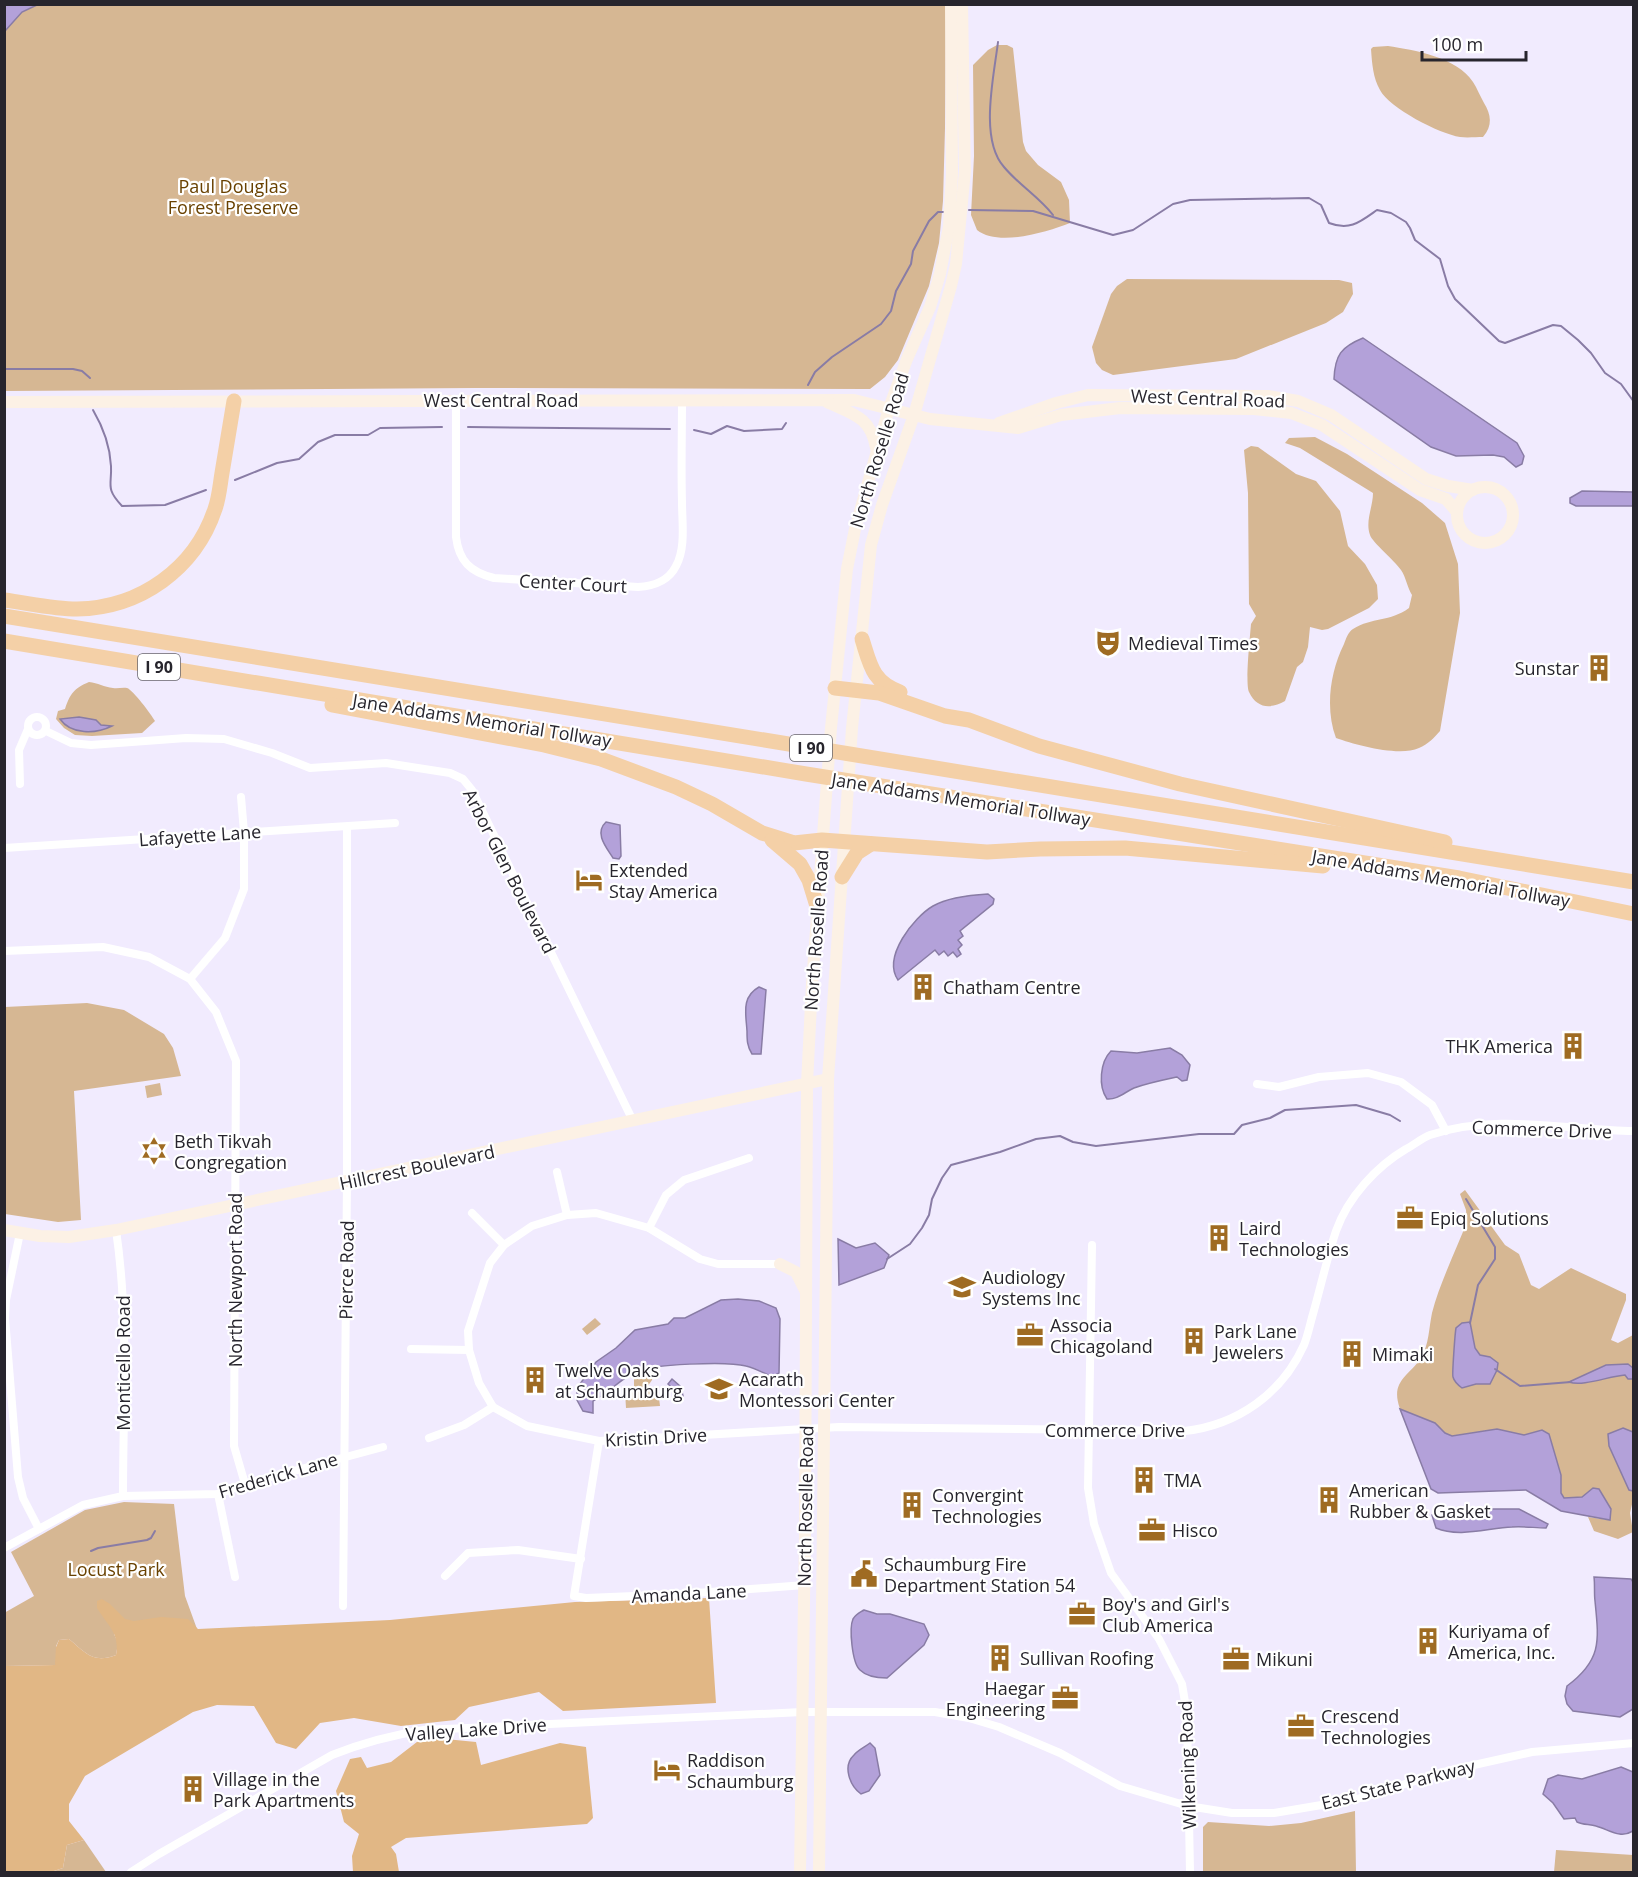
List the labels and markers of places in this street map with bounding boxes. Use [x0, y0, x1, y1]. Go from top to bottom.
theatre icon: Medieval Times [1093, 628, 1123, 658]
place label: Medieval Times [1128, 631, 1258, 655]
building icon: Sunstar [1584, 653, 1614, 683]
place label: Sunstar [1515, 656, 1580, 680]
place label: Extended Stay America [609, 858, 718, 903]
hotel icon: Extended Stay America [574, 865, 604, 895]
building icon: Chatham Centre [908, 972, 938, 1002]
place label: Chatham Centre [943, 975, 1081, 999]
building icon: THK America [1558, 1031, 1588, 1061]
place label: THK America [1445, 1034, 1553, 1058]
place label: Beth Tikvah Congregation [174, 1129, 287, 1174]
synagogue icon: Beth Tikvah Congregation [139, 1136, 169, 1166]
office icon: Epiq Solutions [1395, 1203, 1425, 1233]
place label: Epiq Solutions [1430, 1206, 1549, 1230]
place label: Laird Technologies [1239, 1216, 1349, 1261]
building icon: Laird Technologies [1204, 1223, 1234, 1253]
place label: Audiology Systems Inc [982, 1265, 1081, 1310]
school or university icon: Audiology Systems Inc [947, 1272, 977, 1302]
place label: Associa Chicagoland [1050, 1313, 1153, 1358]
place label: Park Lane Jewelers [1212, 1319, 1297, 1364]
office icon: Associa Chicagoland [1015, 1320, 1045, 1350]
building icon: Park Lane Jewelers [1179, 1326, 1209, 1356]
building icon: Mimaki [1337, 1339, 1367, 1369]
place label: Mimaki [1372, 1342, 1433, 1366]
place label: Twelve Oaks at Schaumburg [555, 1358, 683, 1403]
building icon: Twelve Oaks at Schaumburg [520, 1365, 550, 1395]
place label: Acarath Montessori Center [739, 1367, 895, 1412]
school or university icon: Acarath Montessori Center [704, 1374, 734, 1404]
building icon: TMA [1129, 1465, 1159, 1495]
place label: TMA [1164, 1468, 1202, 1492]
place label: American Rubber & Gasket [1349, 1478, 1491, 1523]
place label: Convergint Technologies [932, 1483, 1042, 1528]
building icon: American Rubber & Gasket [1314, 1485, 1344, 1515]
building icon: Convergint Technologies [897, 1490, 927, 1520]
office icon: Hisco [1137, 1515, 1167, 1545]
place label: Hisco [1172, 1518, 1218, 1542]
place label: Schaumburg Fire Department Station 54 [884, 1552, 1075, 1597]
public building icon: Schaumburg Fire Department Station 54 [849, 1559, 879, 1589]
place label: Boy's and Girl's Club America [1102, 1592, 1229, 1637]
office icon: Boy's and Girl's Club America [1067, 1599, 1097, 1629]
place label: Kuriyama of America, Inc. [1448, 1619, 1555, 1664]
building icon: Kuriyama of America, Inc. [1413, 1626, 1443, 1656]
building icon: Sullivan Roofing [985, 1643, 1015, 1673]
office icon: Mikuni [1221, 1644, 1251, 1674]
place label: Sullivan Roofing [1020, 1646, 1154, 1670]
place label: Mikuni [1256, 1647, 1313, 1671]
place label: Haegar Engineering [946, 1676, 1046, 1721]
office icon: Haegar Engineering [1050, 1683, 1080, 1713]
place label: Crescend Technologies [1321, 1704, 1431, 1749]
office icon: Crescend Technologies [1286, 1711, 1316, 1741]
place label: Raddison Schaumburg [687, 1748, 794, 1793]
hotel icon: Raddison Schaumburg [652, 1755, 682, 1785]
place label: Village in the Park Apartments [213, 1767, 354, 1812]
building icon: Village in the Park Apartments [178, 1774, 208, 1804]

